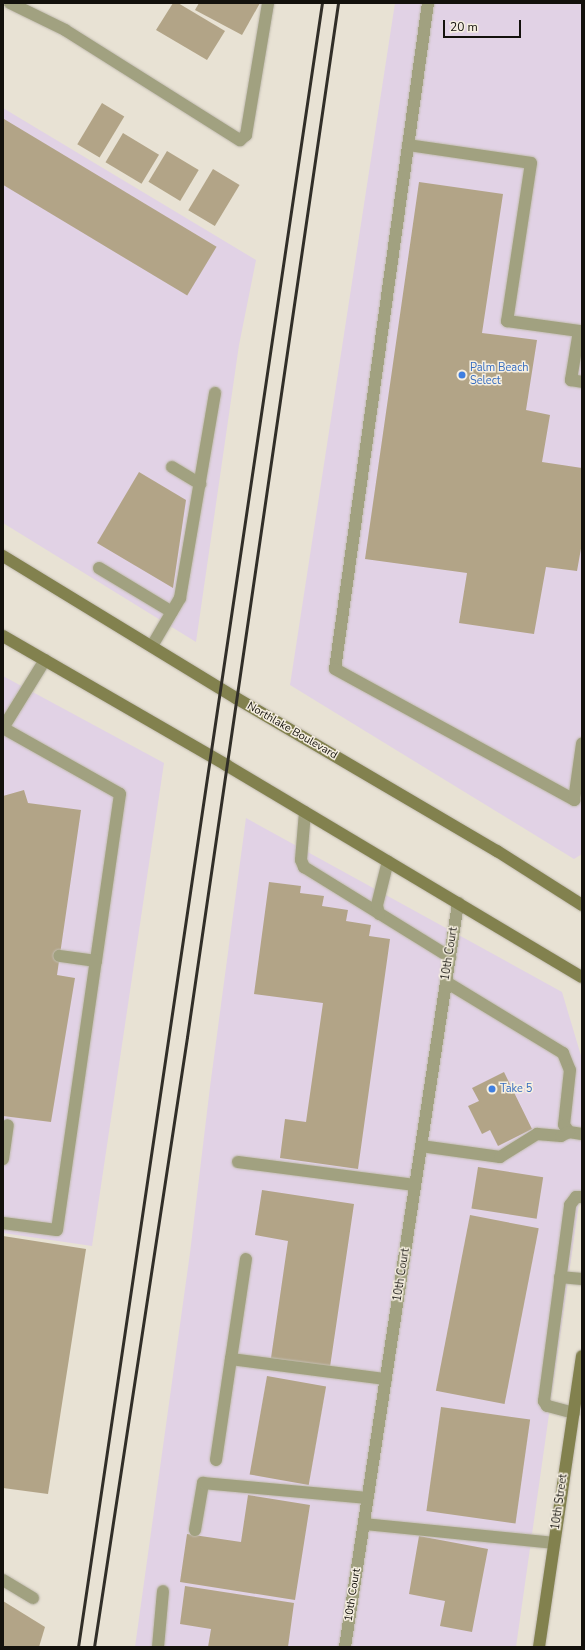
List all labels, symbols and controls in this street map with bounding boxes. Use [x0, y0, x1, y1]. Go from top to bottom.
scale bar [445, 12, 523, 38]
text: 20 m [450, 19, 478, 35]
place label: Palm Beach Select [470, 362, 528, 388]
marker: Palm Beach Select [457, 370, 467, 380]
street label: Northlake Boulevard [244, 700, 340, 762]
street label: 10th Court [439, 927, 461, 981]
place label: Take 5 [500, 1082, 532, 1096]
marker: Take 5 [487, 1084, 497, 1094]
street label: 10th Court [391, 1248, 413, 1302]
street label: 10th Street [550, 1473, 570, 1531]
street label: 10th Court [342, 1568, 364, 1622]

